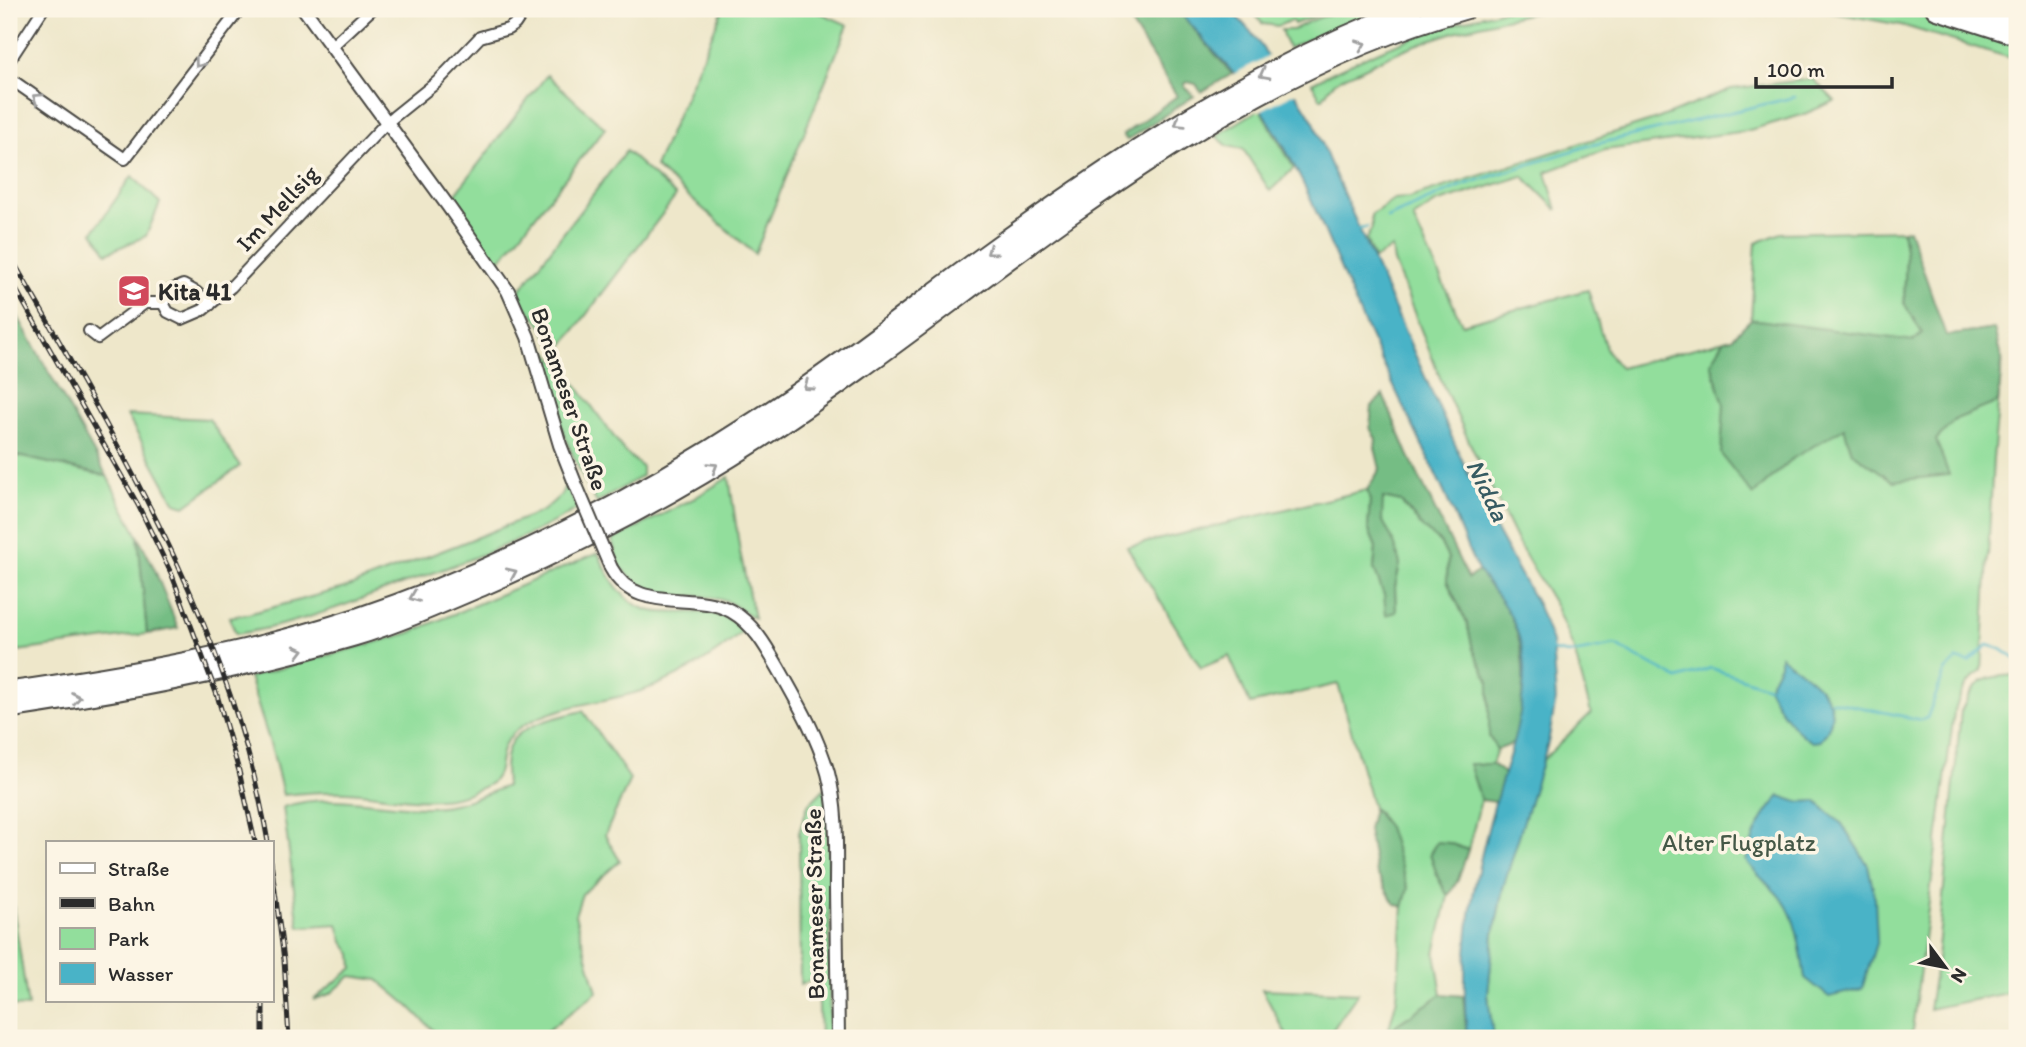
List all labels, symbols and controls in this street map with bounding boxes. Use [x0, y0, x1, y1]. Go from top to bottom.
one-way arrow [1354, 40, 1366, 54]
scale bar [1756, 46, 1893, 90]
one-way arrow [194, 55, 207, 68]
text: 100 m [1767, 57, 1825, 82]
one-way arrow [1259, 66, 1271, 80]
one-way arrow [32, 94, 45, 106]
one-way arrow [1174, 115, 1187, 128]
street label: Im Mellsig [230, 158, 325, 257]
one-way arrow [986, 243, 999, 256]
school or university icon: Kita 41 [115, 272, 153, 310]
place label: Kita 41 [158, 277, 232, 306]
street label: Bonameser Straße [525, 304, 615, 494]
one-way arrow [803, 378, 816, 390]
water label: Nidda [1459, 454, 1517, 527]
one-way arrow [706, 463, 719, 476]
one-way arrow [505, 567, 517, 581]
one-way arrow [409, 588, 421, 602]
one-way arrow [293, 645, 305, 659]
one-way arrow [70, 691, 82, 706]
street label: Bonameser Straße [798, 808, 830, 1000]
park label: Alter Flugplatz [1662, 828, 1816, 857]
legend [46, 841, 273, 1002]
text: Straße [108, 856, 169, 881]
text: Bahn [108, 891, 155, 916]
text: Park [108, 926, 150, 951]
north arrow [1910, 932, 1980, 1002]
text: Wasser [108, 961, 174, 986]
text: N [1946, 964, 1972, 987]

